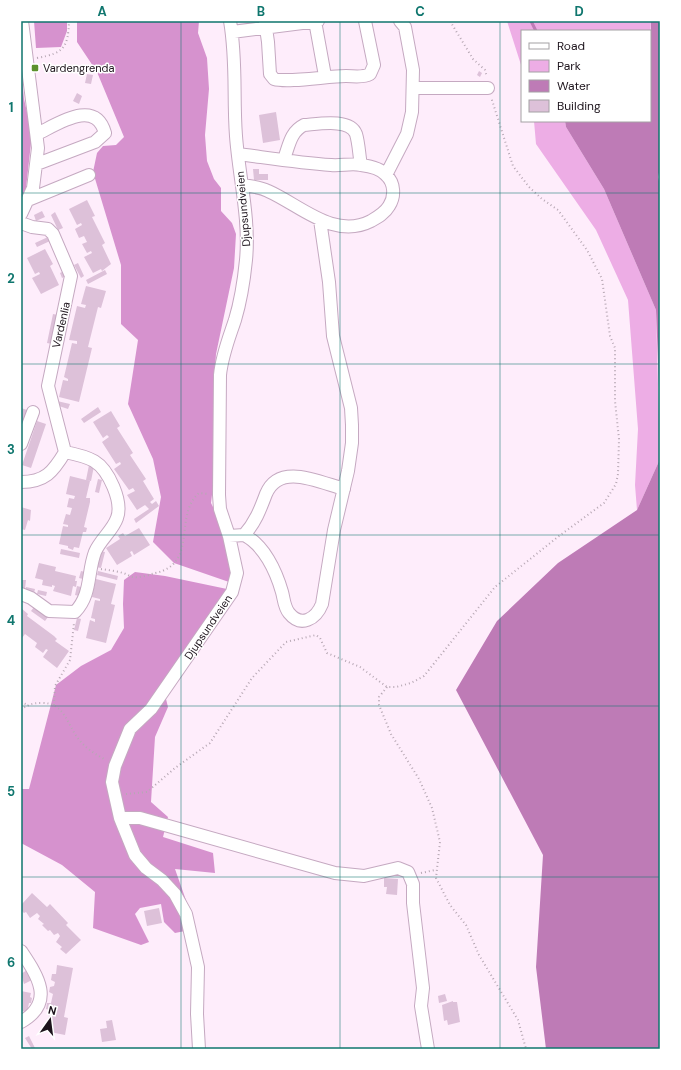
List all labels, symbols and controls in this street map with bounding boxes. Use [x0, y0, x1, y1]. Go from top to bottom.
text: A [97, 3, 107, 20]
text: B [257, 3, 265, 20]
text: C [415, 3, 425, 20]
text: D [574, 3, 584, 20]
legend [521, 30, 651, 122]
text: Road [557, 38, 585, 54]
text: Park [557, 58, 581, 74]
place label: Vardengrenda [43, 61, 115, 75]
marker: Vardengrenda [30, 63, 40, 73]
text: Water [557, 78, 591, 94]
text: Building [557, 98, 601, 114]
text: 1 [9, 99, 13, 116]
street label: Djupsundveien [233, 171, 253, 247]
text: 2 [7, 270, 15, 287]
street label: Vardenlia [49, 300, 73, 350]
text: 3 [7, 441, 15, 458]
street label: Djupsundveien [181, 592, 235, 662]
text: 4 [7, 612, 15, 629]
text: 5 [7, 783, 15, 800]
text: 6 [7, 954, 15, 971]
north arrow [30, 1000, 70, 1040]
text: N [47, 1003, 58, 1018]

